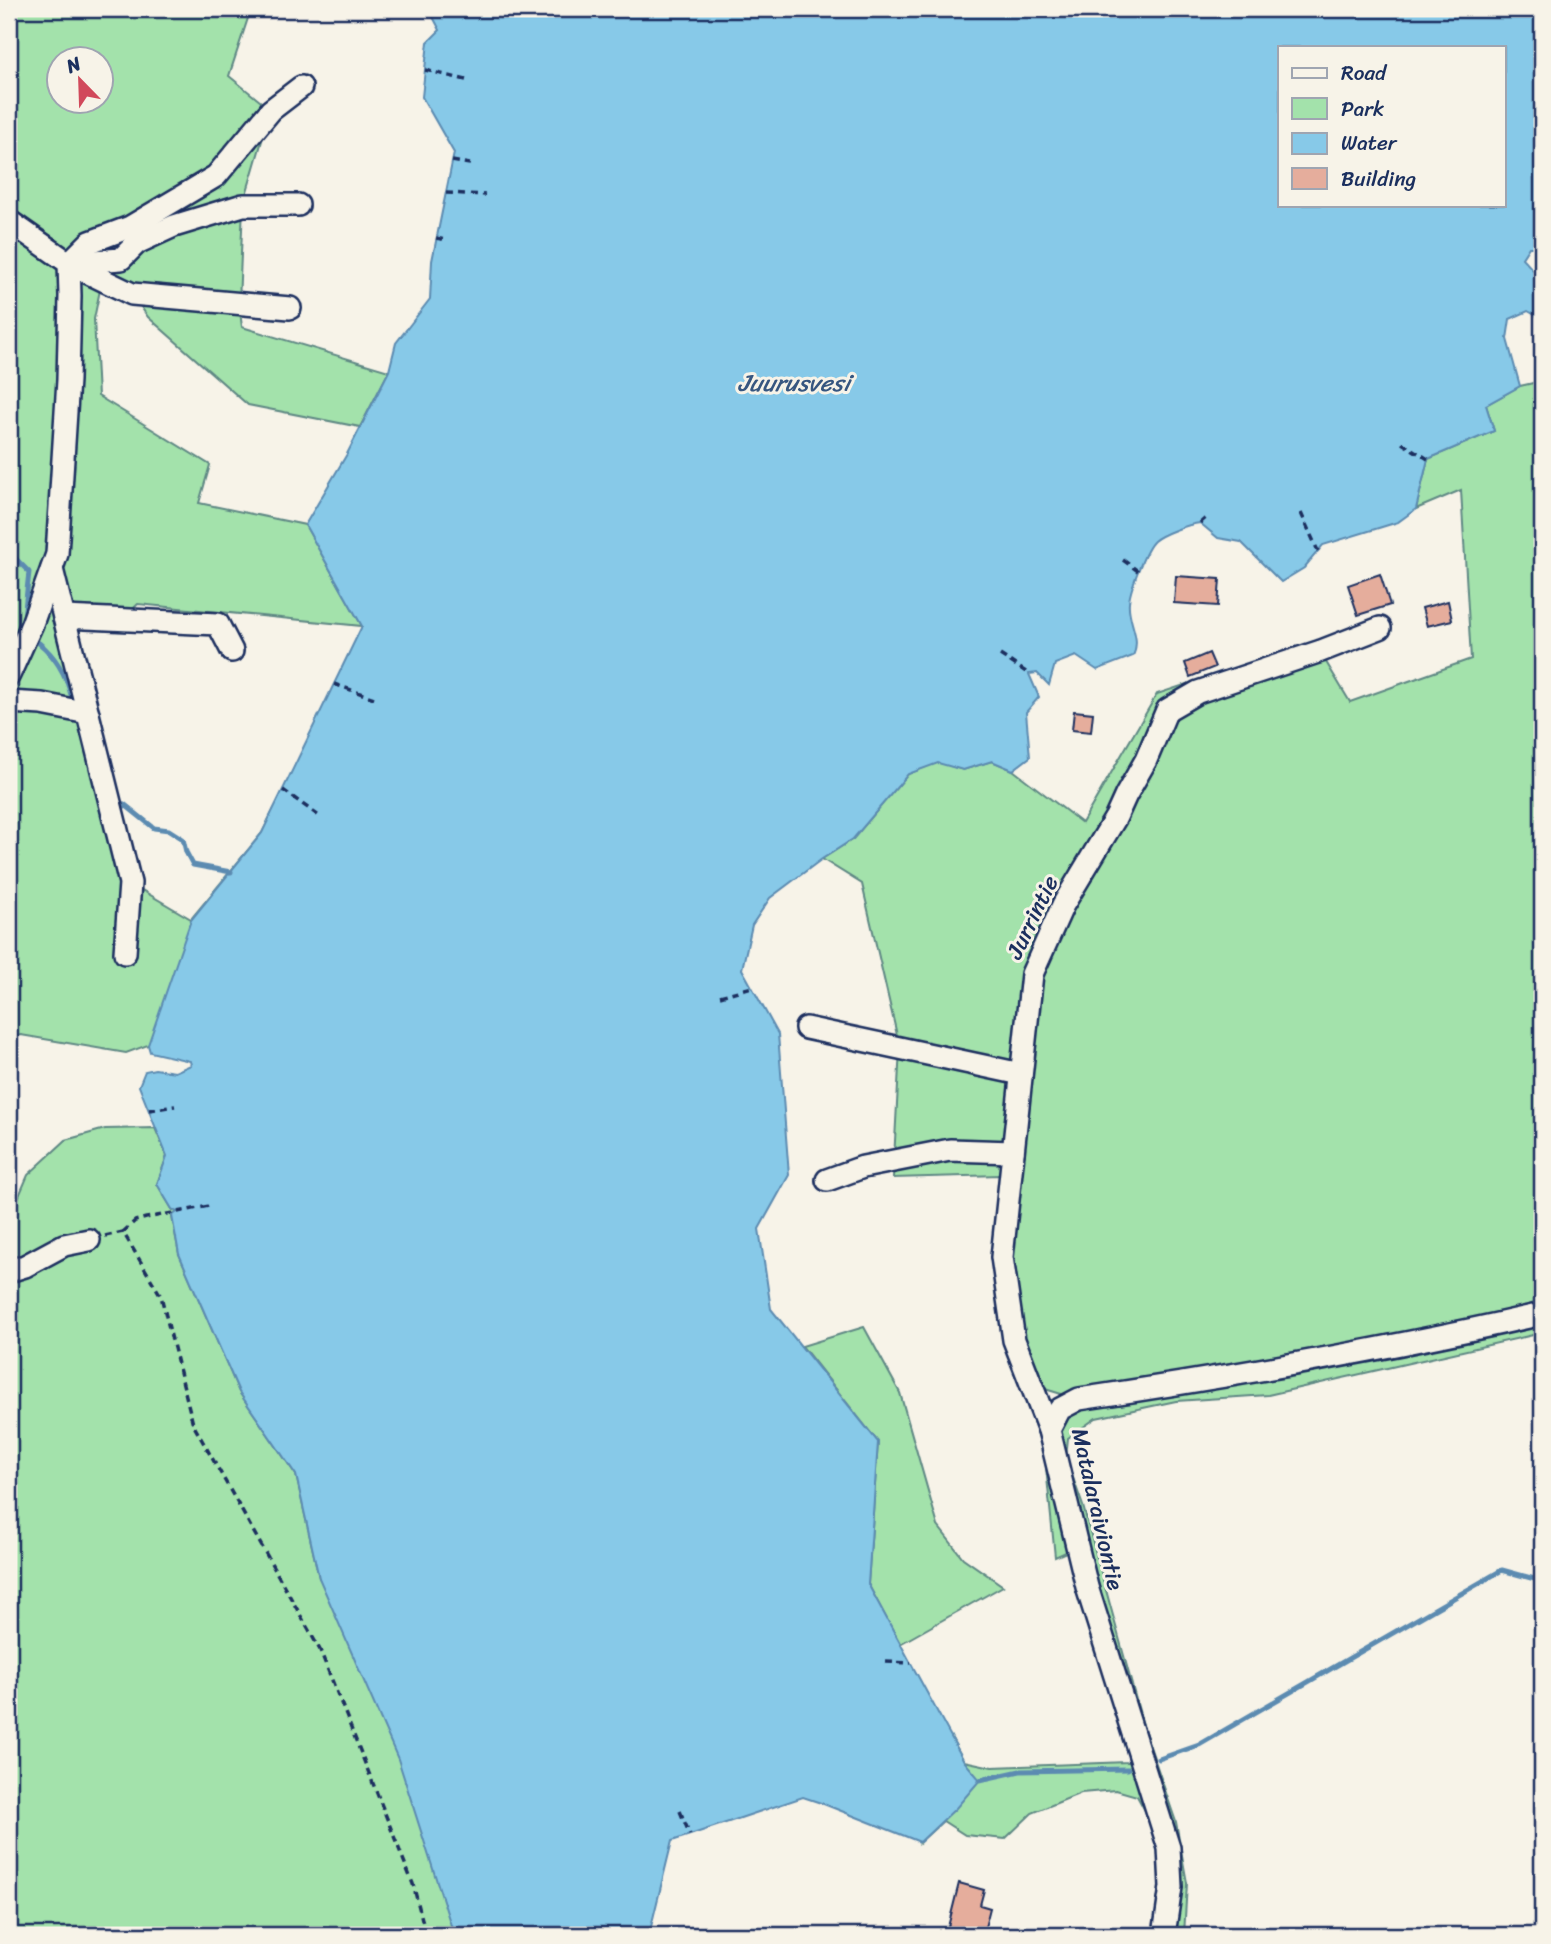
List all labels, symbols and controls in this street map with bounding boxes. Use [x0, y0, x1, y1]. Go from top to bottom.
north arrow [46, 46, 116, 116]
legend [1278, 46, 1506, 206]
text: N [60, 47, 87, 83]
text: Road [1341, 54, 1388, 92]
text: Park [1341, 90, 1384, 128]
text: Water [1341, 124, 1398, 162]
text: Building [1341, 160, 1417, 198]
water label: Juurusvesi [738, 362, 854, 404]
street label: Jurrintie [994, 868, 1070, 967]
street label: Matalaraiviontie [1059, 1424, 1136, 1594]

